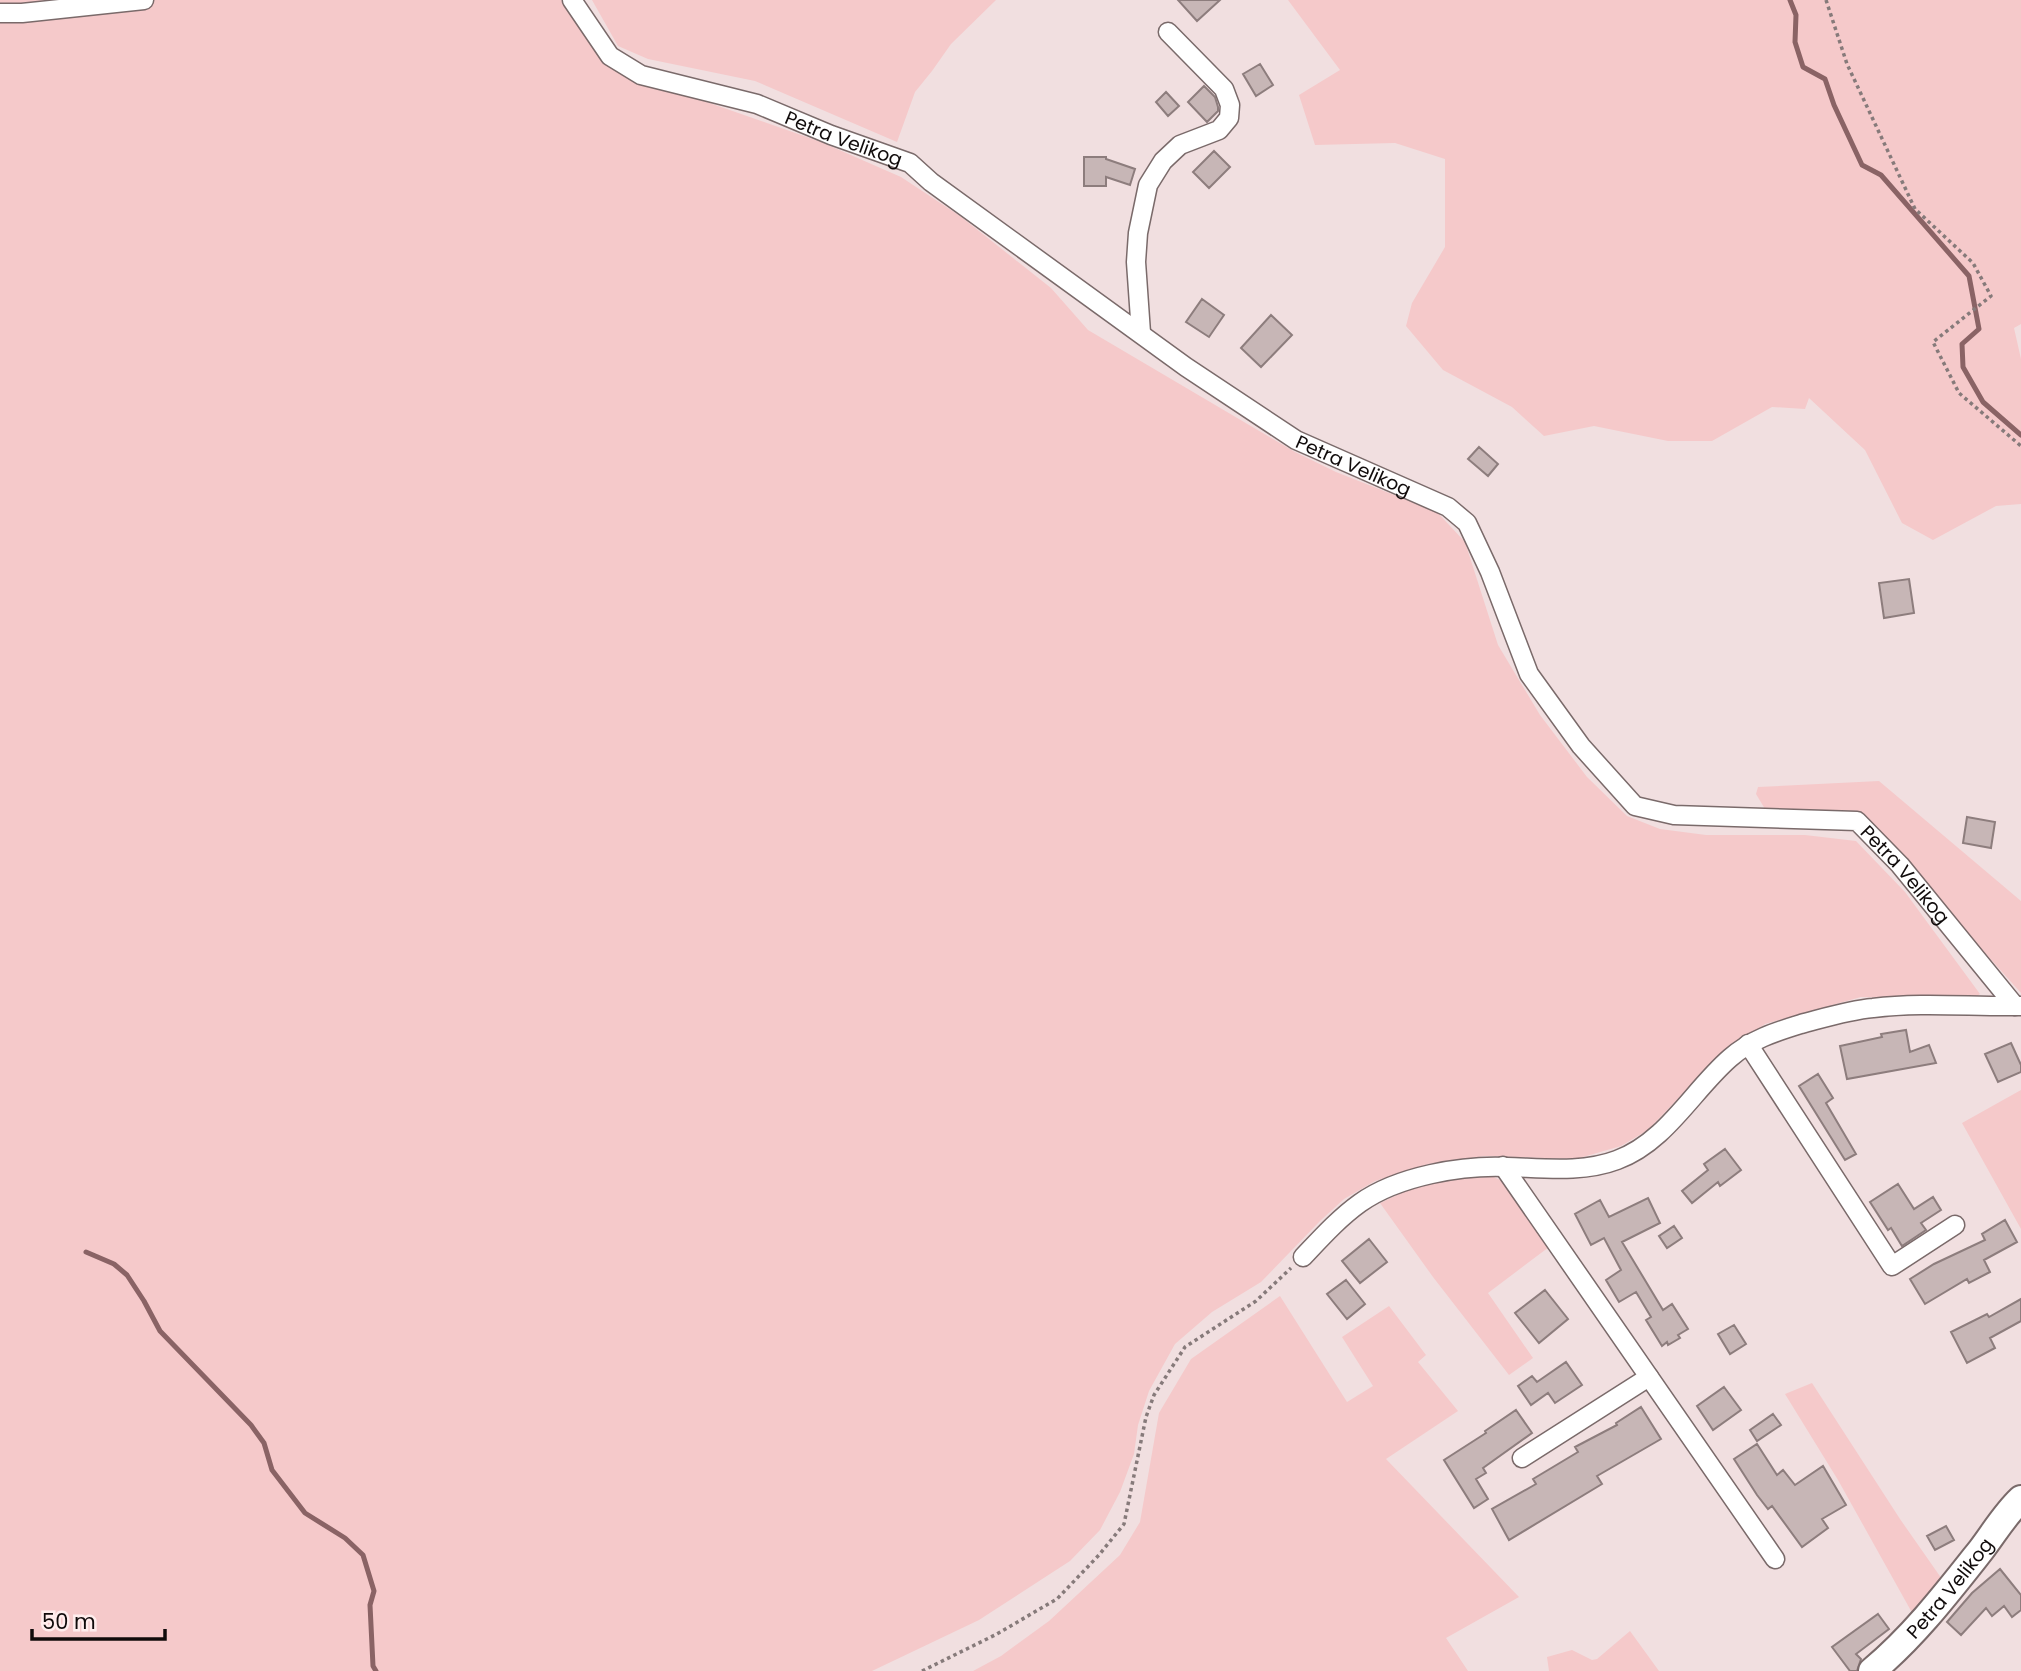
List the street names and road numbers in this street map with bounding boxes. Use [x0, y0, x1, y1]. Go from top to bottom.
street label: Petra Velikog [781, 104, 906, 173]
street label: Petra Velikog [1291, 429, 1415, 503]
street label: Petra Velikog [1854, 819, 1956, 930]
street label: Petra Velikog [1900, 1532, 2000, 1645]

